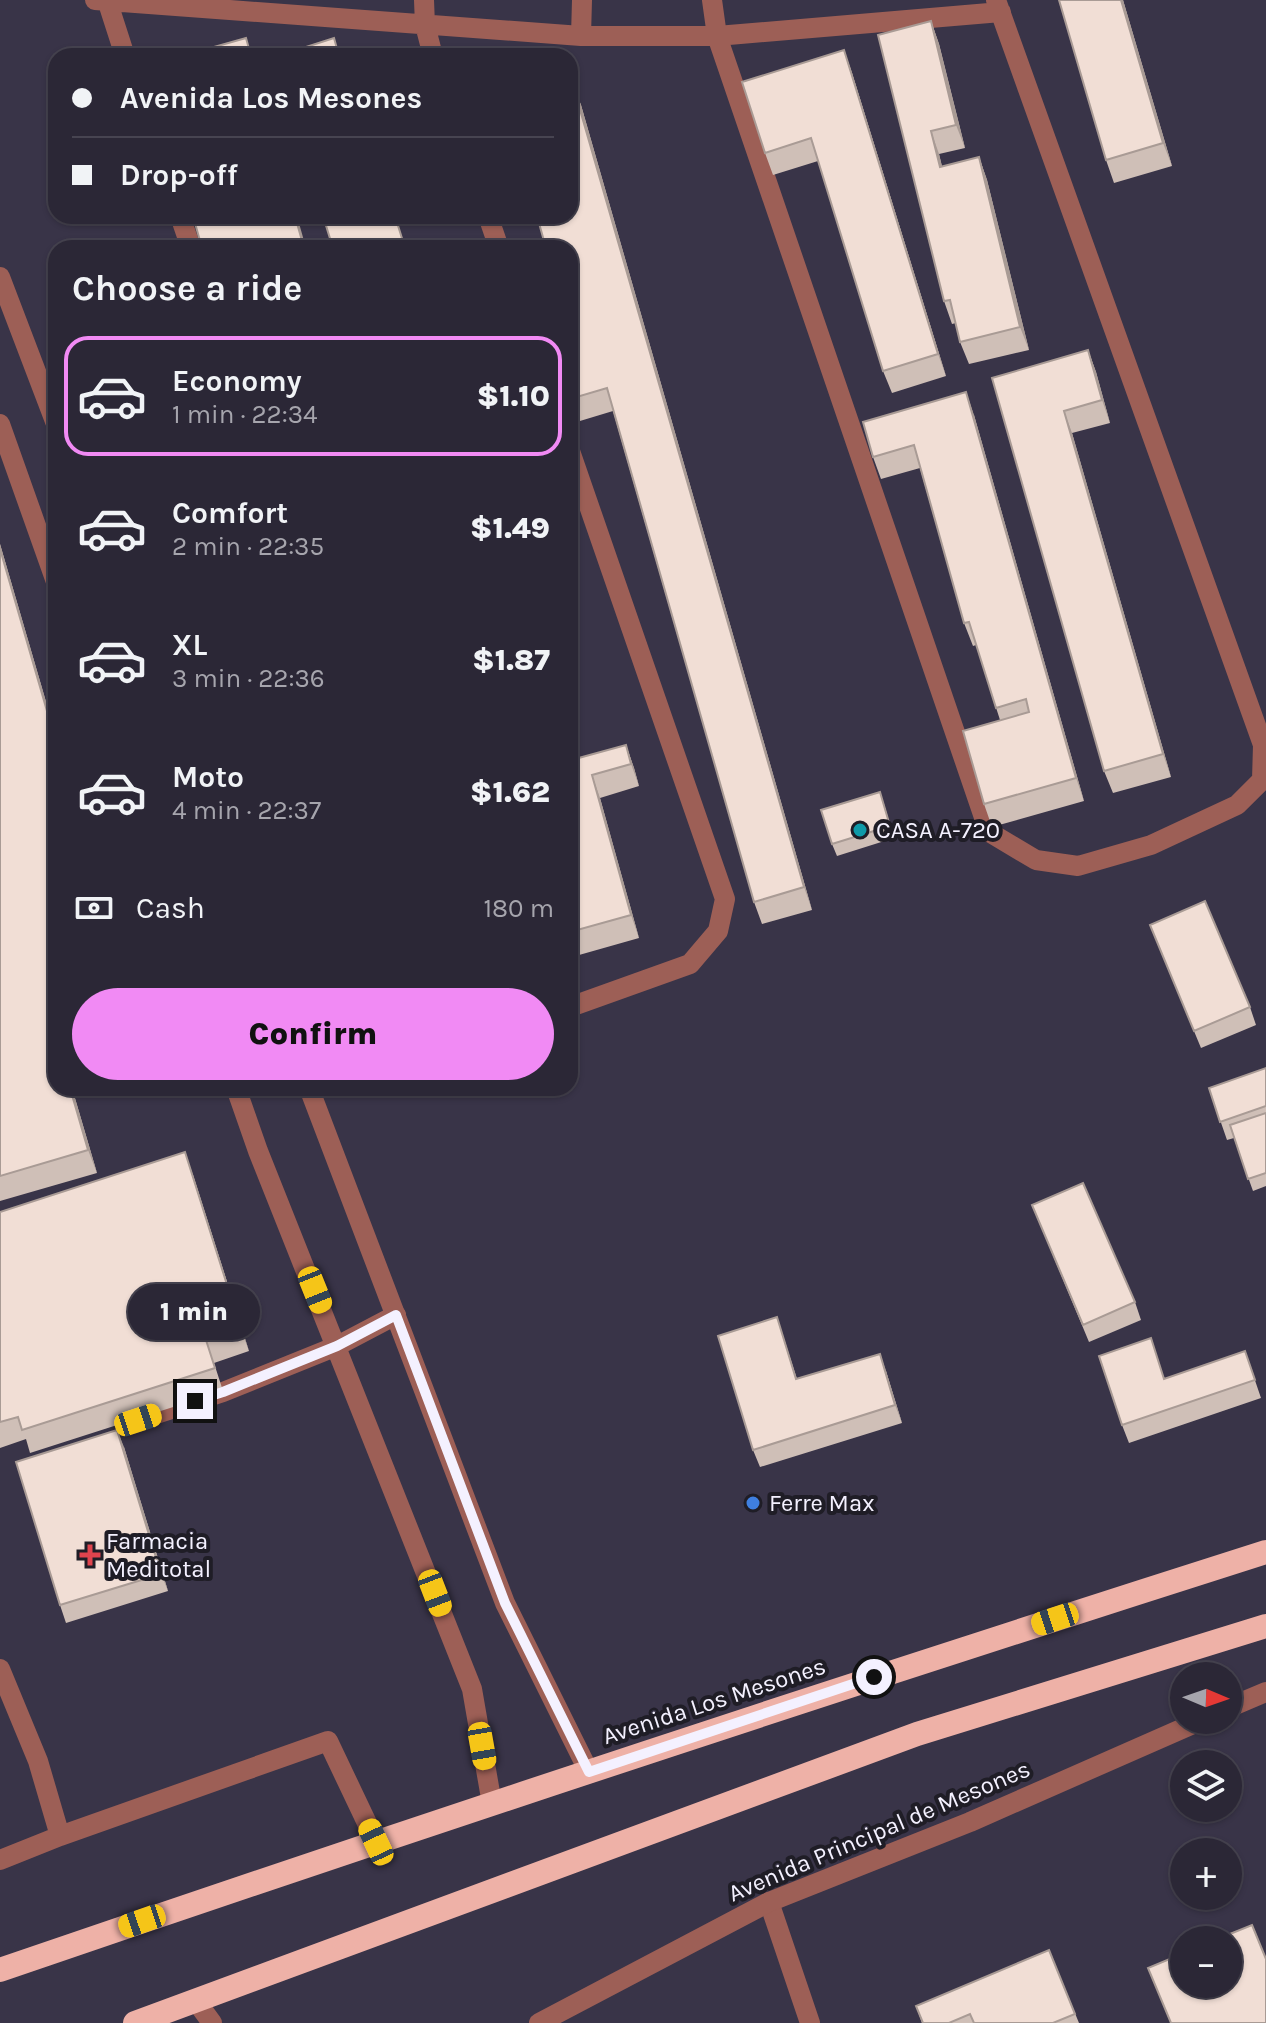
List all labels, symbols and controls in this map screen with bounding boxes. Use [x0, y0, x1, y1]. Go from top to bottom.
text: Avenida Los Mesones [120, 80, 422, 116]
text: Drop-off [120, 157, 238, 193]
text: Choose a ride [72, 267, 302, 309]
icon: car [76, 360, 148, 432]
text: Economy [172, 363, 302, 399]
text: $1.10 [477, 378, 550, 414]
text: 1 min · 22:34 [172, 399, 318, 430]
icon: car [76, 492, 148, 564]
text: Comfort [172, 495, 288, 531]
text: $1.49 [470, 510, 550, 546]
text: 2 min · 22:35 [172, 531, 324, 562]
icon: car [76, 624, 148, 696]
text: XL [172, 627, 207, 663]
text: $1.87 [472, 642, 550, 678]
text: 3 min · 22:36 [172, 663, 325, 694]
icon: car [76, 756, 148, 828]
text: Moto [172, 759, 244, 795]
text: $1.62 [470, 774, 550, 810]
text: 4 min · 22:37 [172, 795, 321, 826]
place label: CASA A-720 [876, 816, 1000, 844]
marker: CASA A-720 [851, 821, 869, 839]
icon: cash [72, 886, 116, 930]
text: Cash [136, 890, 205, 926]
text: 180 m [484, 893, 554, 924]
button: Confirm [72, 988, 554, 1080]
car [295, 1263, 335, 1317]
callout: 1 min [129, 1285, 261, 1341]
text: 1 min [160, 1296, 228, 1327]
route end [177, 1383, 213, 1419]
car [111, 1401, 165, 1439]
place label: Ferre Max [769, 1489, 874, 1517]
marker: Ferre Max [744, 1494, 762, 1512]
place label: Farmacia Meditotal [106, 1527, 211, 1583]
marker: Farmacia Meditotal [81, 1546, 99, 1564]
car [415, 1566, 455, 1620]
car [1028, 1600, 1082, 1638]
street label: Avenida Los Mesones [599, 1652, 829, 1750]
route start [856, 1659, 892, 1695]
north arrow [1170, 1662, 1242, 1734]
map controls [1170, 1662, 1242, 1998]
car [466, 1720, 498, 1772]
button: layers [1170, 1750, 1242, 1822]
street label: Avenida Principal de Mesones [724, 1755, 1034, 1907]
car [355, 1815, 397, 1869]
button: + [1170, 1838, 1242, 1910]
car [115, 1902, 169, 1940]
button: − [1170, 1926, 1242, 1998]

